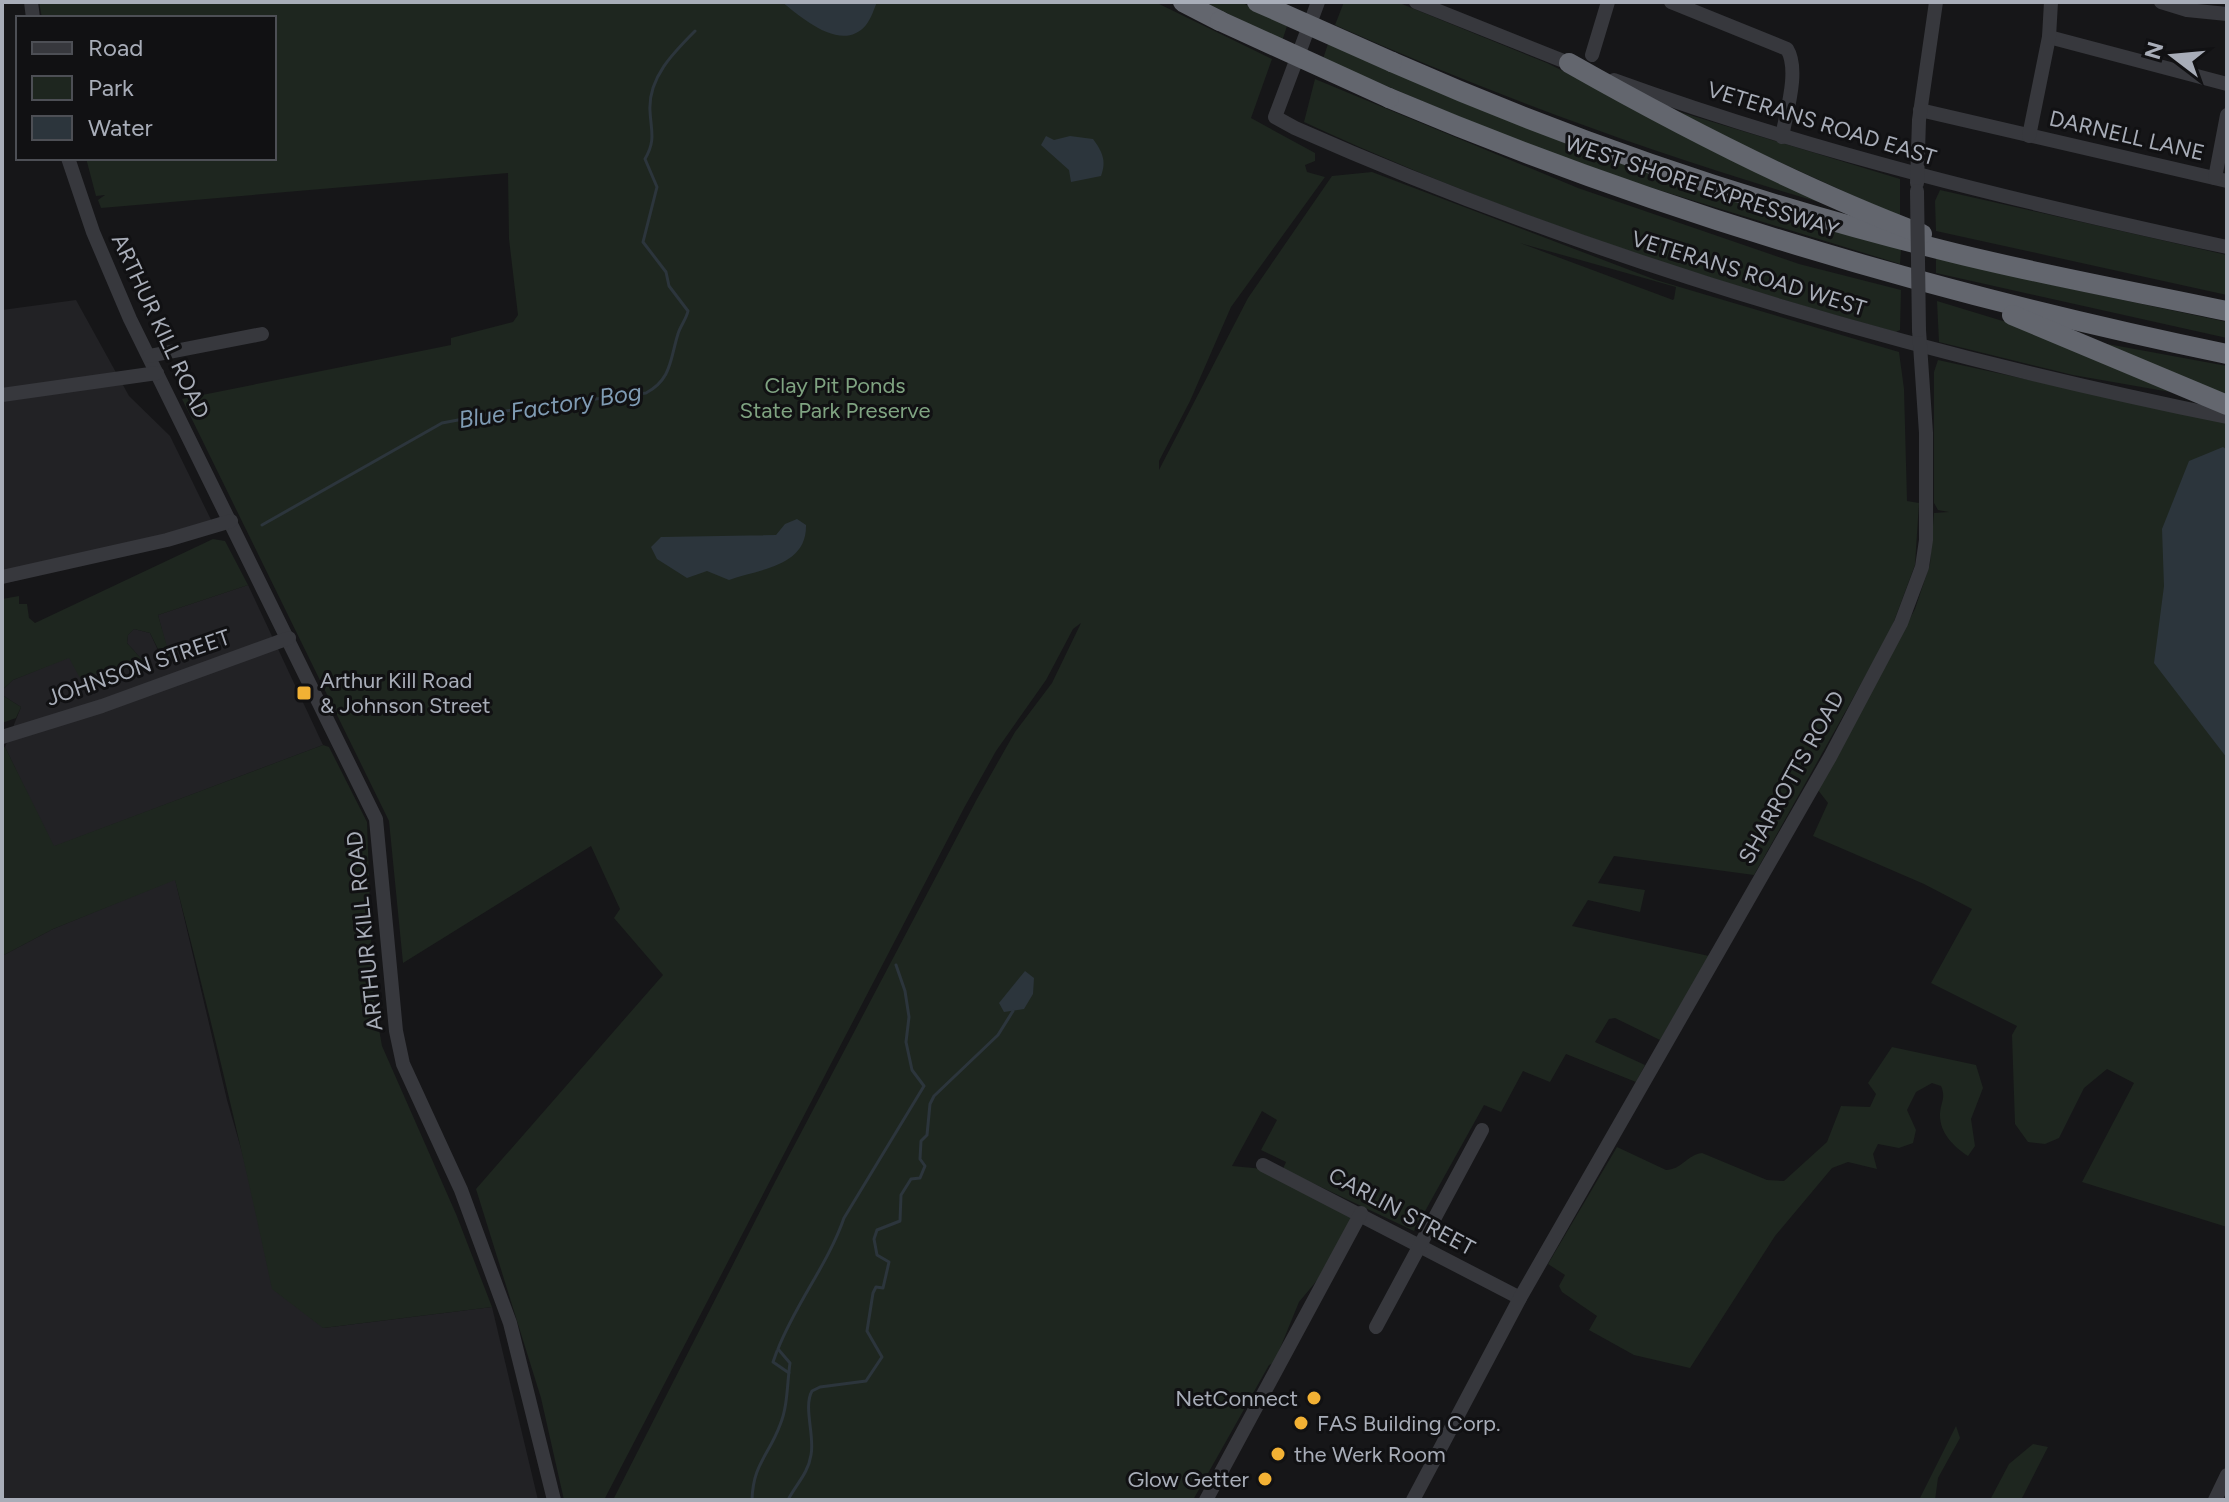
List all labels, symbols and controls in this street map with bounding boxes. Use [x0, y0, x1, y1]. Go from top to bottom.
legend [16, 16, 276, 160]
north arrow [2133, 16, 2213, 96]
text: Road [88, 33, 143, 62]
text: N [2139, 39, 2170, 63]
text: Park [88, 73, 134, 102]
street label: VETERANS ROAD EAST [1704, 76, 1940, 171]
street label: DARNELL LANE [2047, 104, 2207, 166]
text: Water [88, 113, 153, 142]
street label: WEST SHORE EXPRESSWAY [1562, 129, 1843, 244]
street label: VETERANS ROAD WEST [1628, 225, 1870, 322]
street label: ARTHUR KILL ROAD [106, 230, 215, 423]
park label: Clay Pit Ponds State Park Preserve [740, 372, 930, 424]
water label: Blue Factory Bog [456, 377, 644, 434]
street label: JOHNSON STREET [43, 623, 234, 712]
place label: Arthur Kill Road & Johnson Street [320, 667, 491, 719]
marker: Arthur Kill Road & Johnson Street [295, 684, 313, 702]
street label: SHARROTTS ROAD [1733, 686, 1850, 868]
street label: ARTHUR KILL ROAD [341, 830, 388, 1032]
street label: CARLIN STREET [1324, 1161, 1480, 1261]
place label: NetConnect [1175, 1385, 1298, 1412]
marker: NetConnect [1305, 1389, 1323, 1407]
place label: FAS Building Corp. [1317, 1410, 1501, 1437]
marker: FAS Building Corp. [1292, 1414, 1310, 1432]
place label: the Werk Room [1294, 1441, 1446, 1468]
marker: the Werk Room [1269, 1445, 1287, 1463]
place label: Glow Getter [1128, 1466, 1250, 1493]
marker: Glow Getter [1256, 1470, 1274, 1488]

